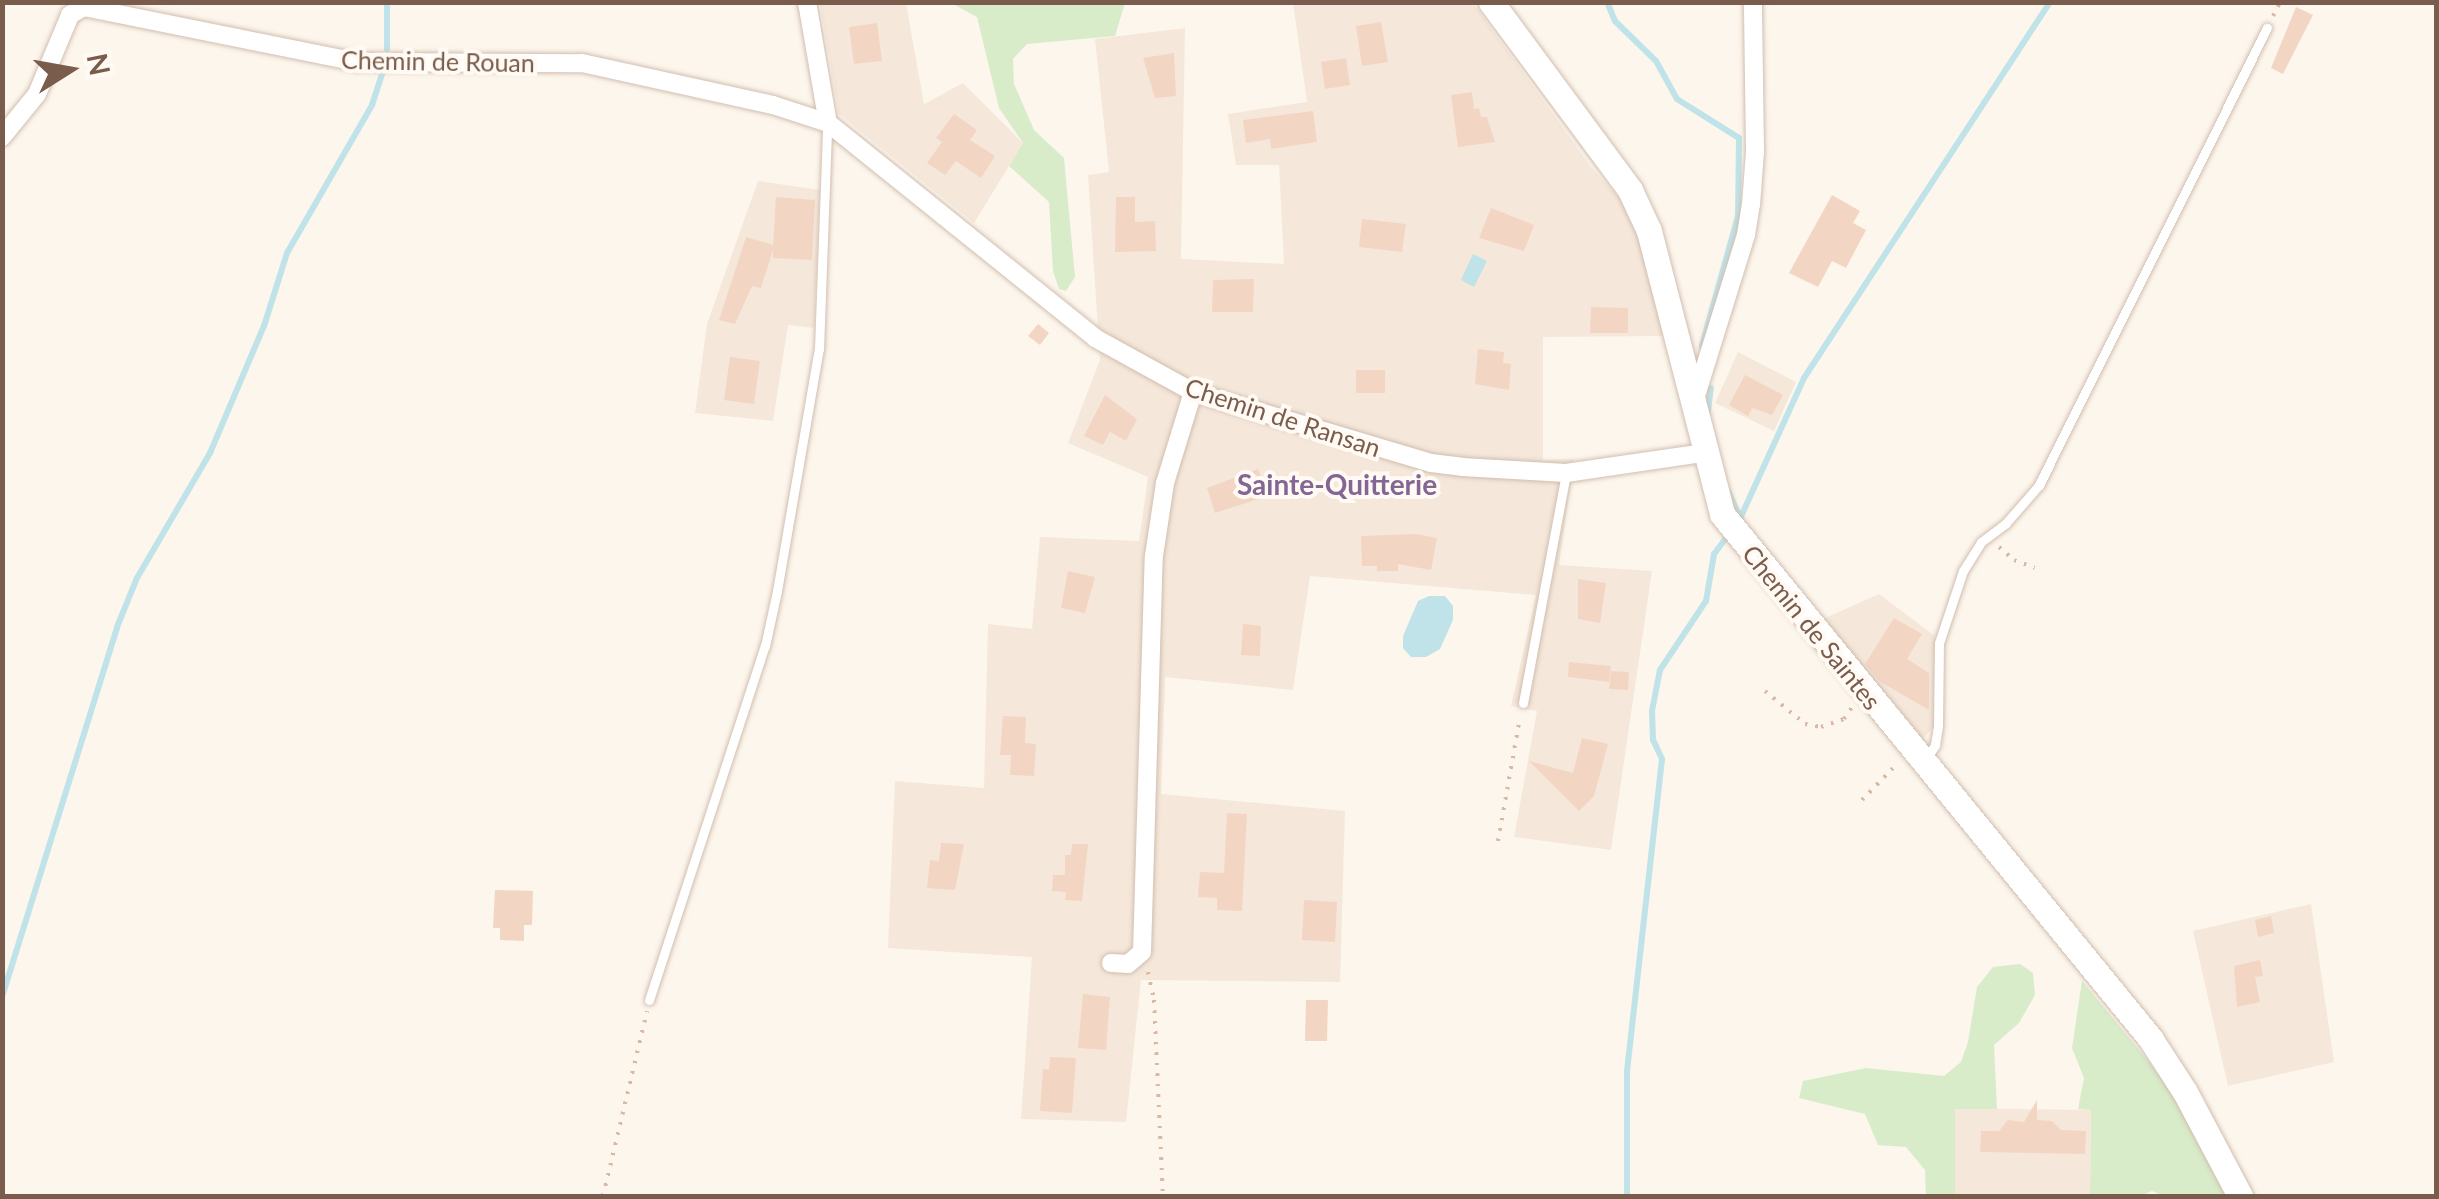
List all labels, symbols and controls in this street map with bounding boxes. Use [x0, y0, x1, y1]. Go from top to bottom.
north arrow [20, 20, 120, 120]
street label: Chemin de Rouan [341, 44, 535, 78]
text: N [81, 50, 118, 78]
street label: Chemin de Ransan [1182, 371, 1384, 463]
district label: Sainte-Quitterie [1237, 467, 1437, 501]
street label: Chemin de Saintes [1737, 539, 1887, 715]

